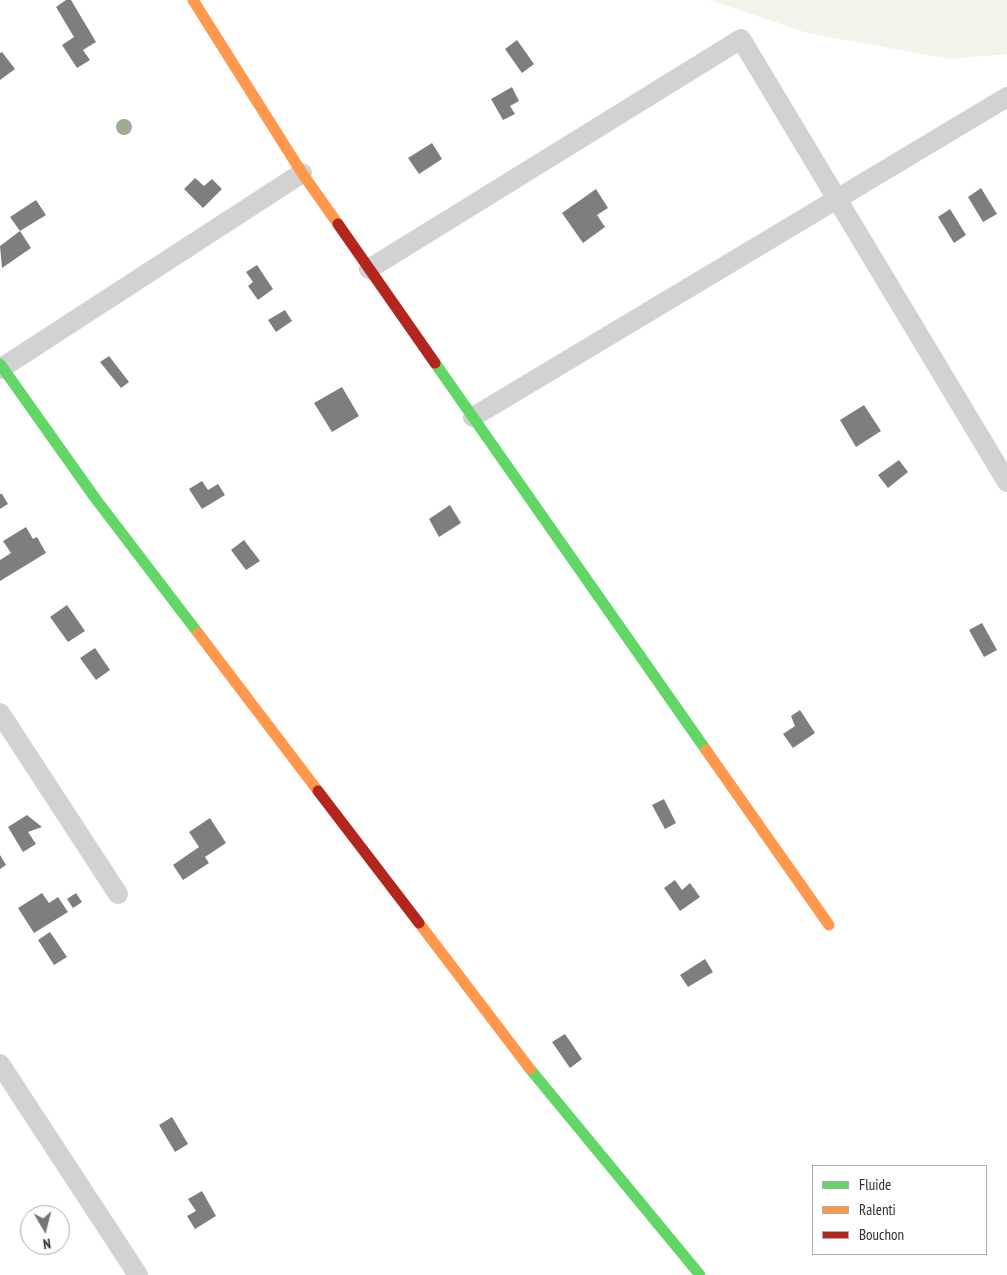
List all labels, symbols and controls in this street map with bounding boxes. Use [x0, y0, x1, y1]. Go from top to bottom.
legend [812, 1165, 987, 1255]
text: Fluide [859, 1175, 891, 1194]
text: Ralenti [859, 1200, 896, 1219]
north arrow [20, 1205, 70, 1255]
text: Bouchon [859, 1225, 904, 1244]
text: N [42, 1234, 52, 1253]

